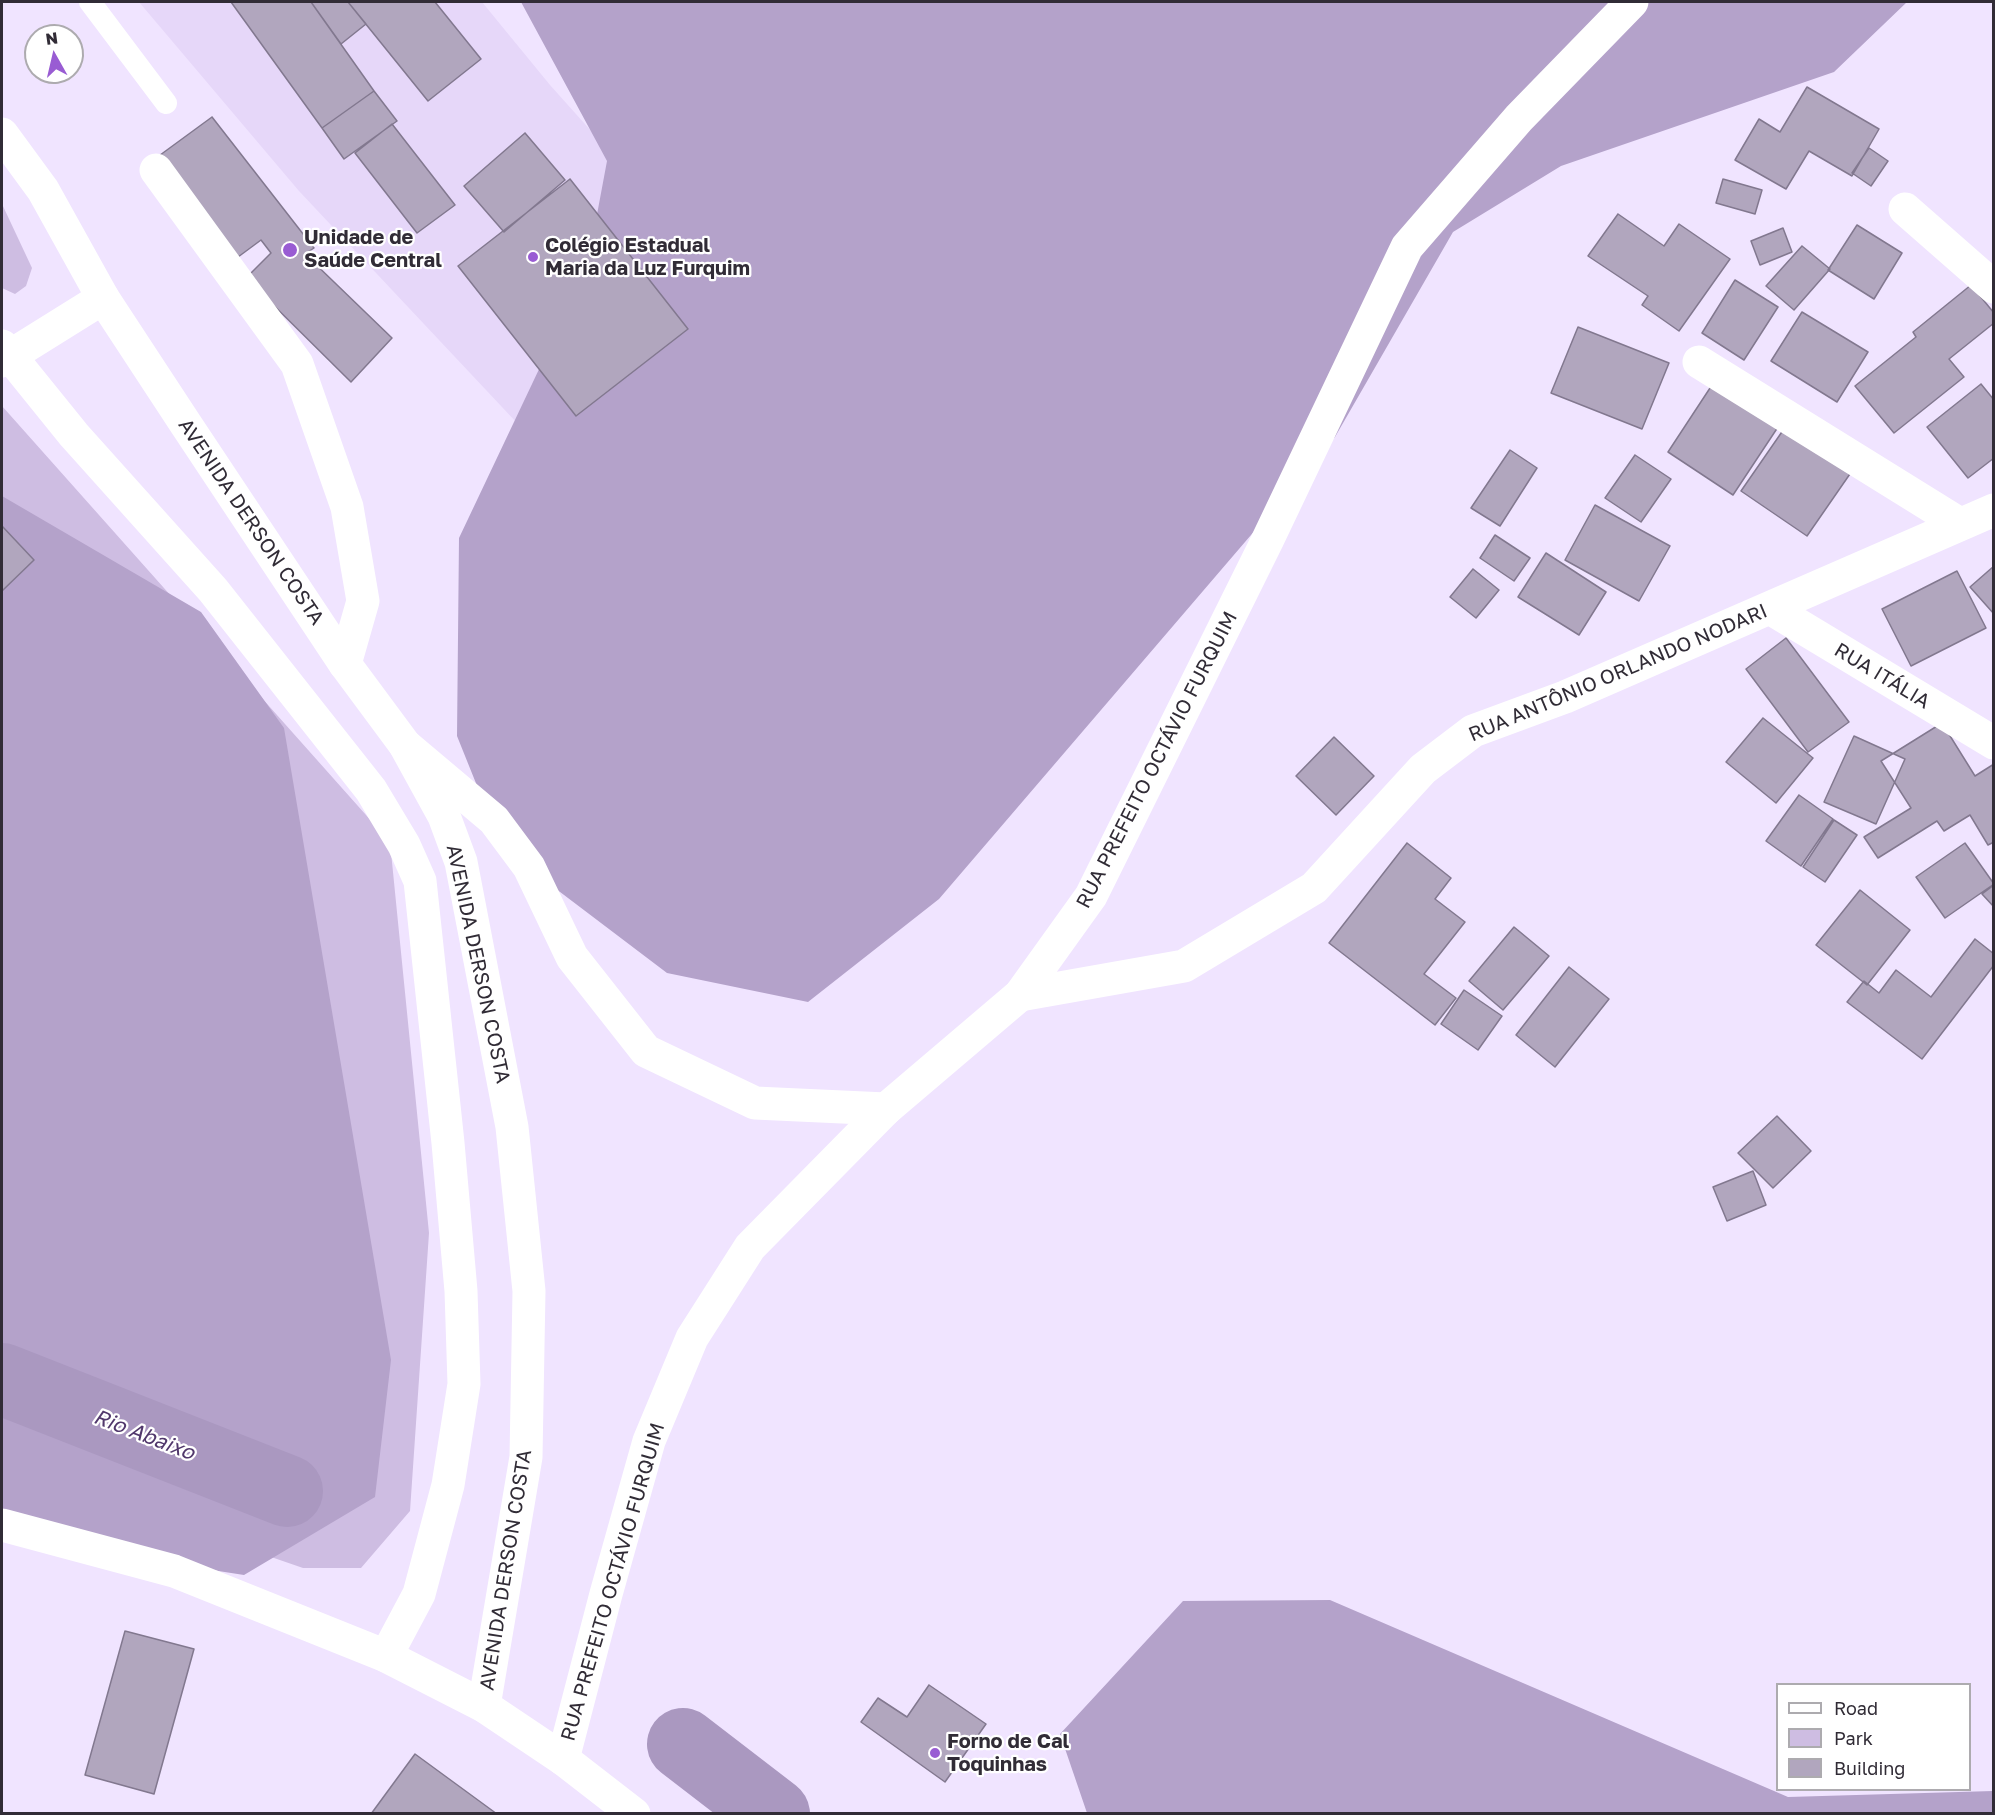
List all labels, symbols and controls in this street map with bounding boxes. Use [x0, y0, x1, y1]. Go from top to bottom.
north arrow [24, 24, 84, 84]
text: N [44, 27, 59, 49]
place label: Unidade de Saúde Central [304, 226, 442, 273]
place label: Colégio Estadual Maria da Luz Furquim [545, 234, 750, 281]
marker: Unidade de Saúde Central [281, 241, 299, 259]
marker: Colégio Estadual Maria da Luz Furquim [526, 250, 540, 264]
street label: AVENIDA DERSON COSTA [173, 414, 329, 630]
street label: RUA ANTÔNIO ORLANDO NODARI [1465, 599, 1771, 747]
street label: RUA PREFEITO OCTÁVIO FURQUIM [1071, 608, 1243, 912]
street label: RUA ITÁLIA [1830, 638, 1934, 714]
street label: AVENIDA DERSON COSTA [441, 842, 515, 1086]
water label: Rio Abaixo [90, 1404, 198, 1466]
street label: RUA PREFEITO OCTÁVIO FURQUIM [556, 1420, 670, 1744]
street label: AVENIDA DERSON COSTA [475, 1448, 537, 1692]
legend [1776, 1683, 1971, 1791]
text: Road [1834, 1697, 1878, 1719]
text: Park [1834, 1727, 1873, 1749]
place label: Forno de Cal Toquinhas [947, 1730, 1069, 1777]
marker: Forno de Cal Toquinhas [928, 1746, 942, 1760]
text: Building [1834, 1757, 1905, 1779]

